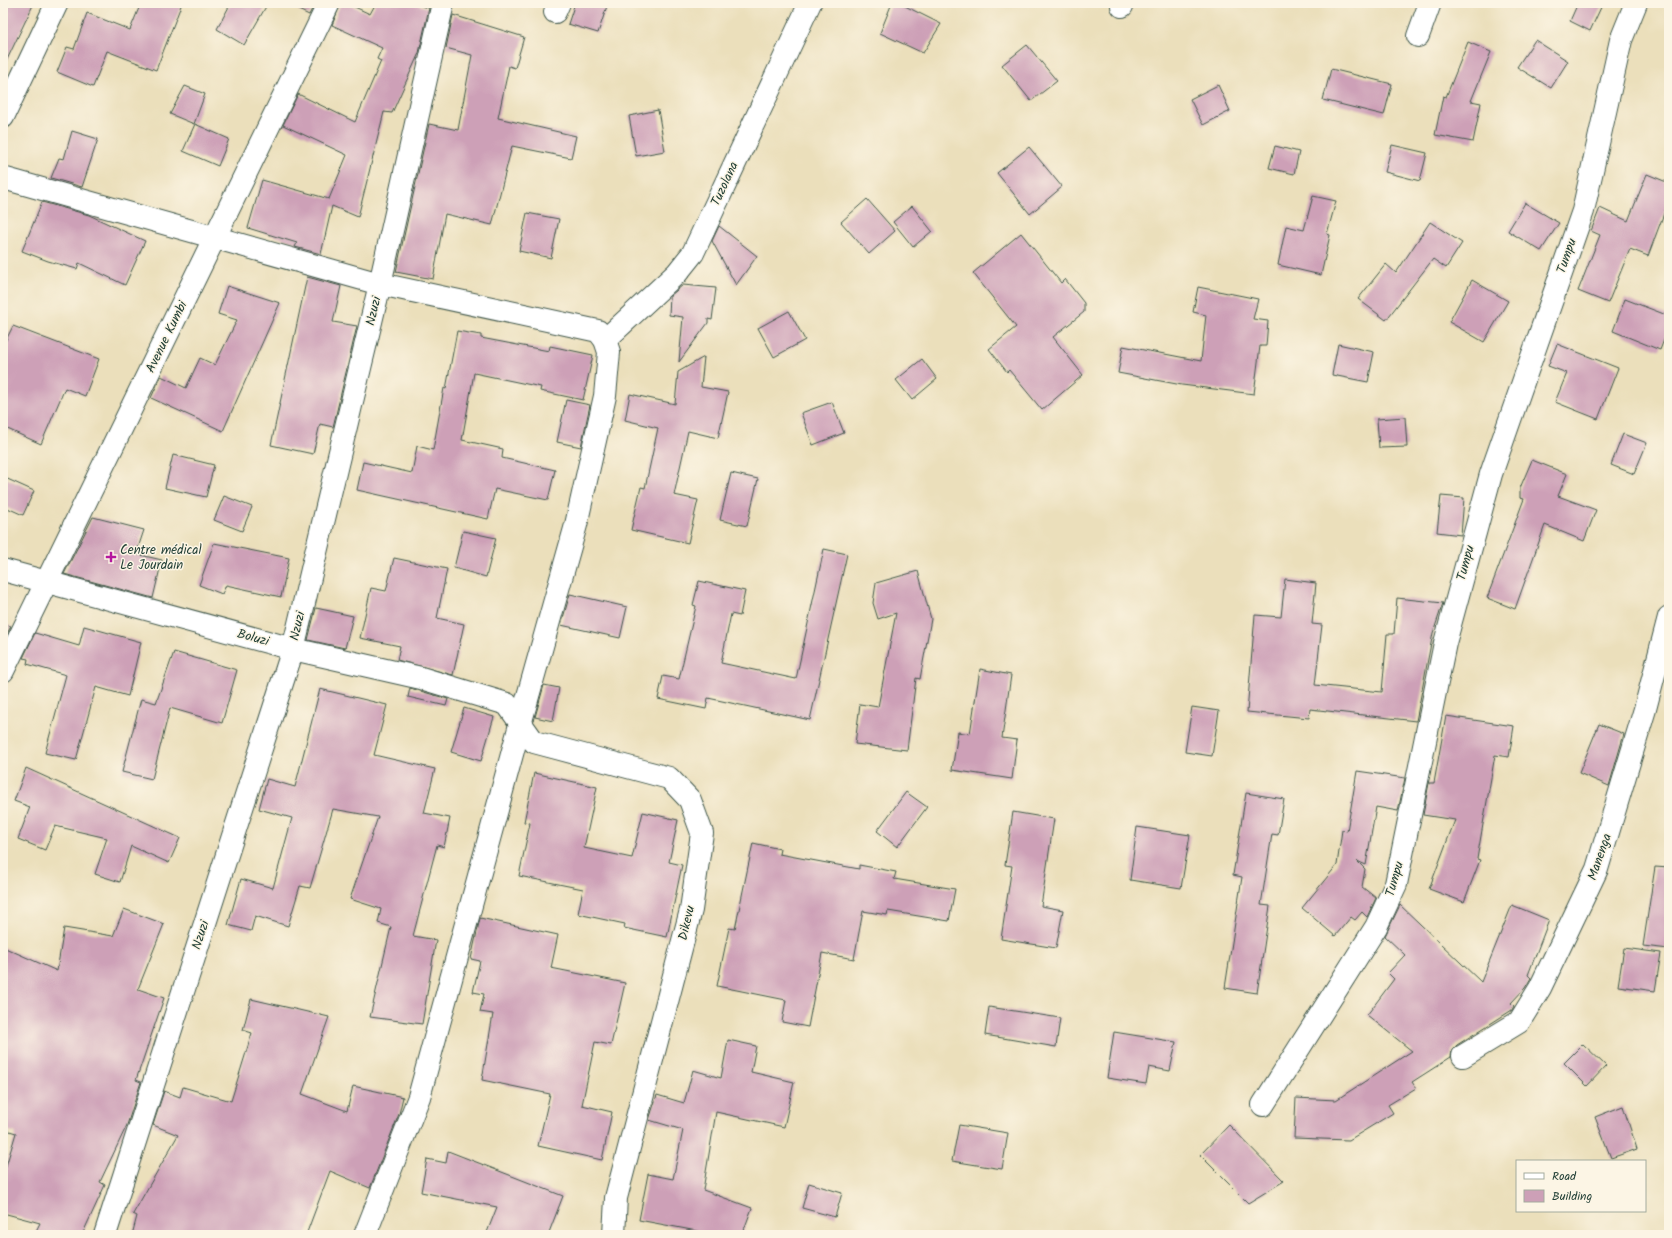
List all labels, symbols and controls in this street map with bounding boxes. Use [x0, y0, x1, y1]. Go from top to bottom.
street label: Tuzolana [706, 158, 744, 210]
street label: Tumpu [1551, 235, 1583, 276]
street label: Nzuzi [360, 293, 388, 328]
street label: Avenue Kumbi [141, 297, 194, 377]
place label: Centre médical Le Jourdain [120, 540, 202, 576]
street label: Tumpu [1451, 542, 1481, 583]
marker: Centre médical Le Jourdain [105, 551, 117, 563]
street label: Nzuzi [284, 608, 312, 643]
street label: Boluzi [235, 624, 272, 653]
street label: Manenga [1582, 831, 1618, 883]
street label: Tumpu [1380, 858, 1410, 899]
street label: Dikevu [673, 903, 701, 942]
street label: Nzuzi [186, 917, 216, 952]
legend [1516, 1160, 1646, 1212]
text: Road [1552, 1167, 1577, 1186]
text: Building [1552, 1187, 1592, 1206]

